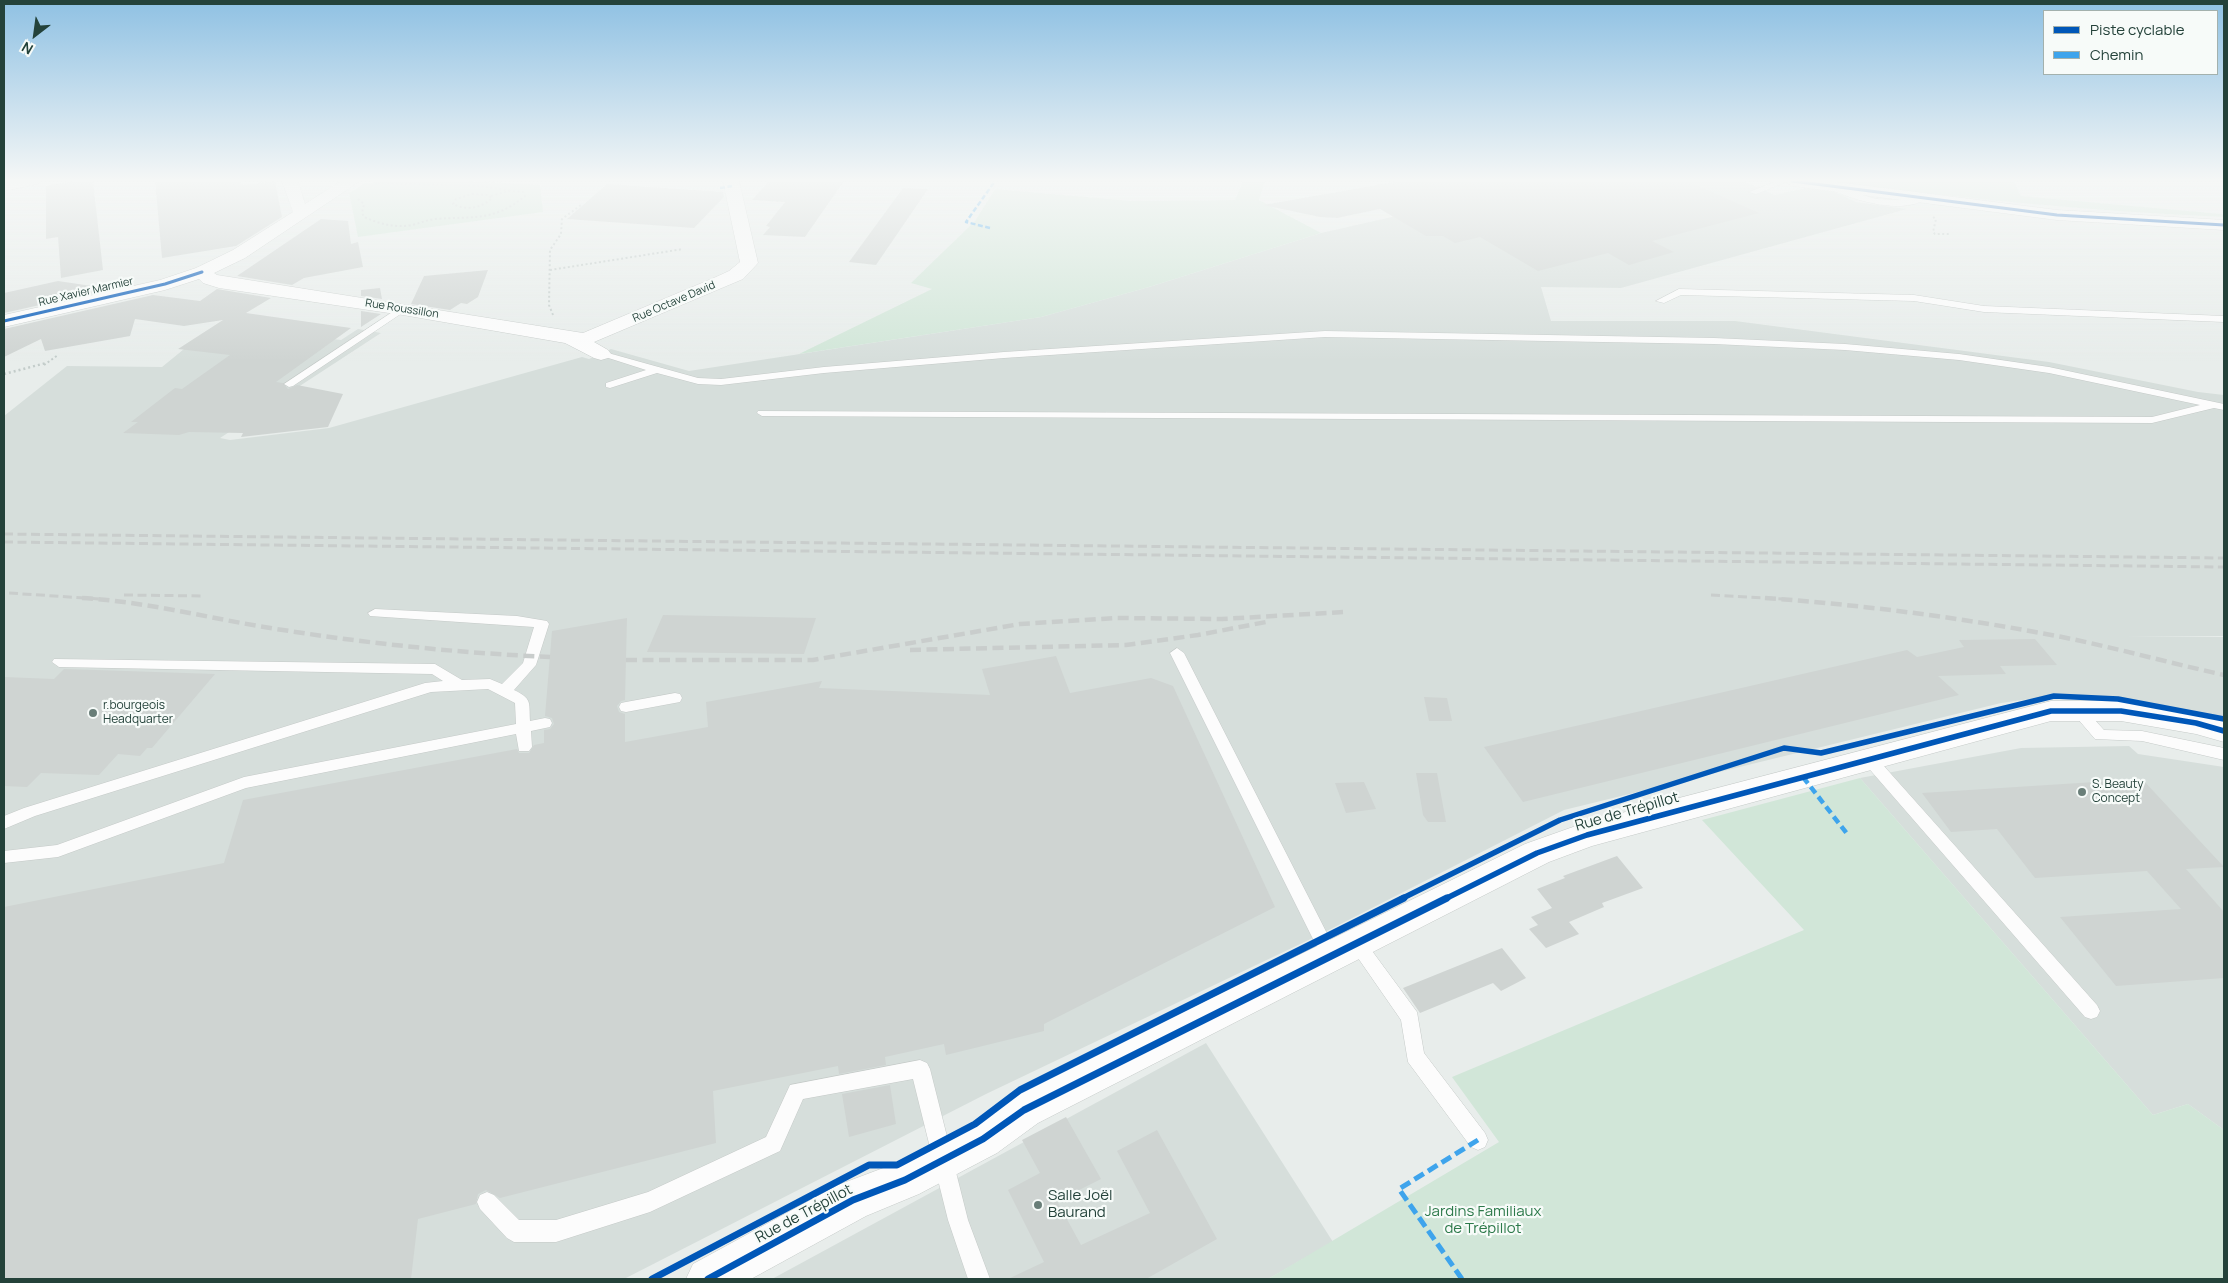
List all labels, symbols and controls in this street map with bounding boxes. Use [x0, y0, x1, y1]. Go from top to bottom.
north arrow [10, 10, 60, 60]
legend [2043, 10, 2218, 75]
text: Piste cyclable [2090, 19, 2185, 40]
text: N [18, 38, 36, 59]
text: Chemin [2090, 44, 2143, 65]
street label: Rue Xavier Marmier [37, 275, 135, 309]
street label: Rue Octave David [631, 279, 717, 325]
street label: Rue Roussillon [364, 297, 440, 321]
place label: r.bourgeois Headquarter [103, 699, 173, 727]
marker: r.bourgeois Headquarter [87, 707, 99, 719]
place label: S. Beauty Concept [2092, 778, 2144, 806]
marker: S. Beauty Concept [2076, 786, 2088, 798]
street label: Rue de Trépillot [1573, 789, 1681, 835]
street label: Rue de Trépillot [752, 1181, 856, 1247]
place label: Salle Joël Baurand [1048, 1187, 1112, 1222]
marker: Salle Joël Baurand [1032, 1199, 1044, 1211]
park label: Jardins Familiaux de Trépillot [1425, 1203, 1541, 1238]

